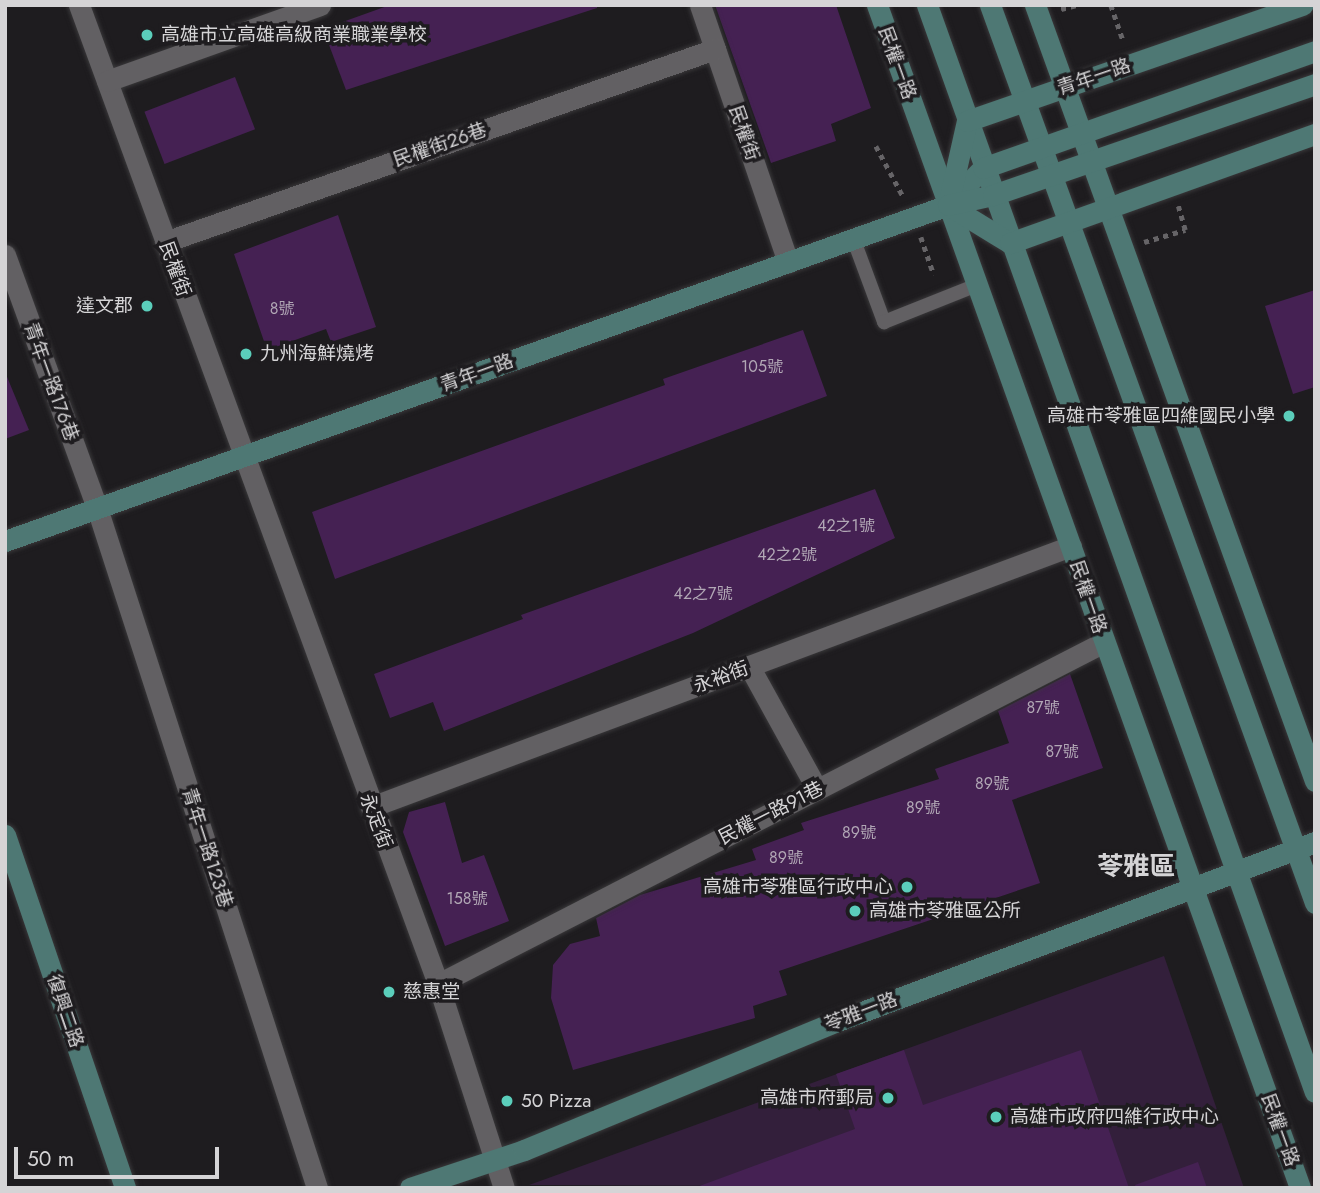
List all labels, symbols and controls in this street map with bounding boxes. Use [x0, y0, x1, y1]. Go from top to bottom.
street label: 民權一路 [873, 23, 921, 103]
place label: 高雄市立高雄高級商業職業學校 [161, 24, 427, 46]
marker: 高雄市立高雄高級商業職業學校 [139, 27, 155, 43]
street label: 青年一路 [1054, 54, 1134, 100]
street label: 民權街 [724, 102, 764, 164]
street label: 民權街26巷 [390, 118, 490, 172]
street label: 民權街 [155, 238, 195, 300]
place label: 達文郡 [76, 295, 133, 317]
marker: 達文郡 [139, 298, 155, 314]
house number: 8號 [270, 299, 294, 319]
street label: 青年一路176巷 [19, 320, 83, 444]
place label: 九州海鮮燒烤 [260, 343, 374, 365]
marker: 九州海鮮燒烤 [238, 346, 254, 362]
street label: 青年一路 [437, 349, 517, 397]
house number: 105號 [741, 357, 783, 377]
place label: 高雄市苓雅區四維國民小學 [1047, 405, 1275, 427]
marker: 高雄市苓雅區四維國民小學 [1281, 408, 1297, 424]
house number: 42之1號 [817, 516, 875, 536]
house number: 42之2號 [757, 545, 817, 565]
street label: 民權一路 [1065, 557, 1111, 637]
house number: 42之7號 [674, 584, 732, 604]
street label: 永裕街 [690, 657, 752, 697]
house number: 87號 [1027, 698, 1059, 718]
house number: 87號 [1046, 742, 1078, 762]
house number: 89號 [975, 774, 1009, 794]
street label: 民權一路91巷 [715, 777, 827, 849]
street label: 青年一路123巷 [177, 785, 237, 911]
street label: 永定街 [355, 790, 397, 852]
house number: 89號 [906, 798, 940, 818]
house number: 89號 [842, 823, 876, 843]
house number: 89號 [769, 848, 803, 868]
district label: 苓雅區 [1097, 851, 1175, 883]
place label: 高雄市苓雅區行政中心 [703, 876, 893, 898]
marker: 高雄市苓雅區行政中心 [899, 879, 915, 895]
house number: 158號 [447, 889, 487, 909]
place label: 高雄市苓雅區公所 [869, 900, 1021, 922]
marker: 高雄市苓雅區公所 [847, 903, 863, 919]
street label: 復興二路 [42, 971, 88, 1051]
place label: 慈惠堂 [403, 981, 460, 1003]
marker: 慈惠堂 [381, 984, 397, 1000]
street label: 苓雅一路 [821, 988, 901, 1036]
place label: 高雄市府郵局 [760, 1087, 874, 1109]
place label: 50 Pizza [521, 1090, 591, 1112]
marker: 高雄市府郵局 [880, 1090, 896, 1106]
street label: 民權一路 [1256, 1090, 1304, 1170]
marker: 50 Pizza [499, 1093, 515, 1109]
place label: 高雄市政府四維行政中心 [1010, 1106, 1219, 1128]
marker: 高雄市政府四維行政中心 [988, 1109, 1004, 1125]
scale bar [18, 1134, 222, 1178]
text: 50 m [27, 1144, 74, 1174]

